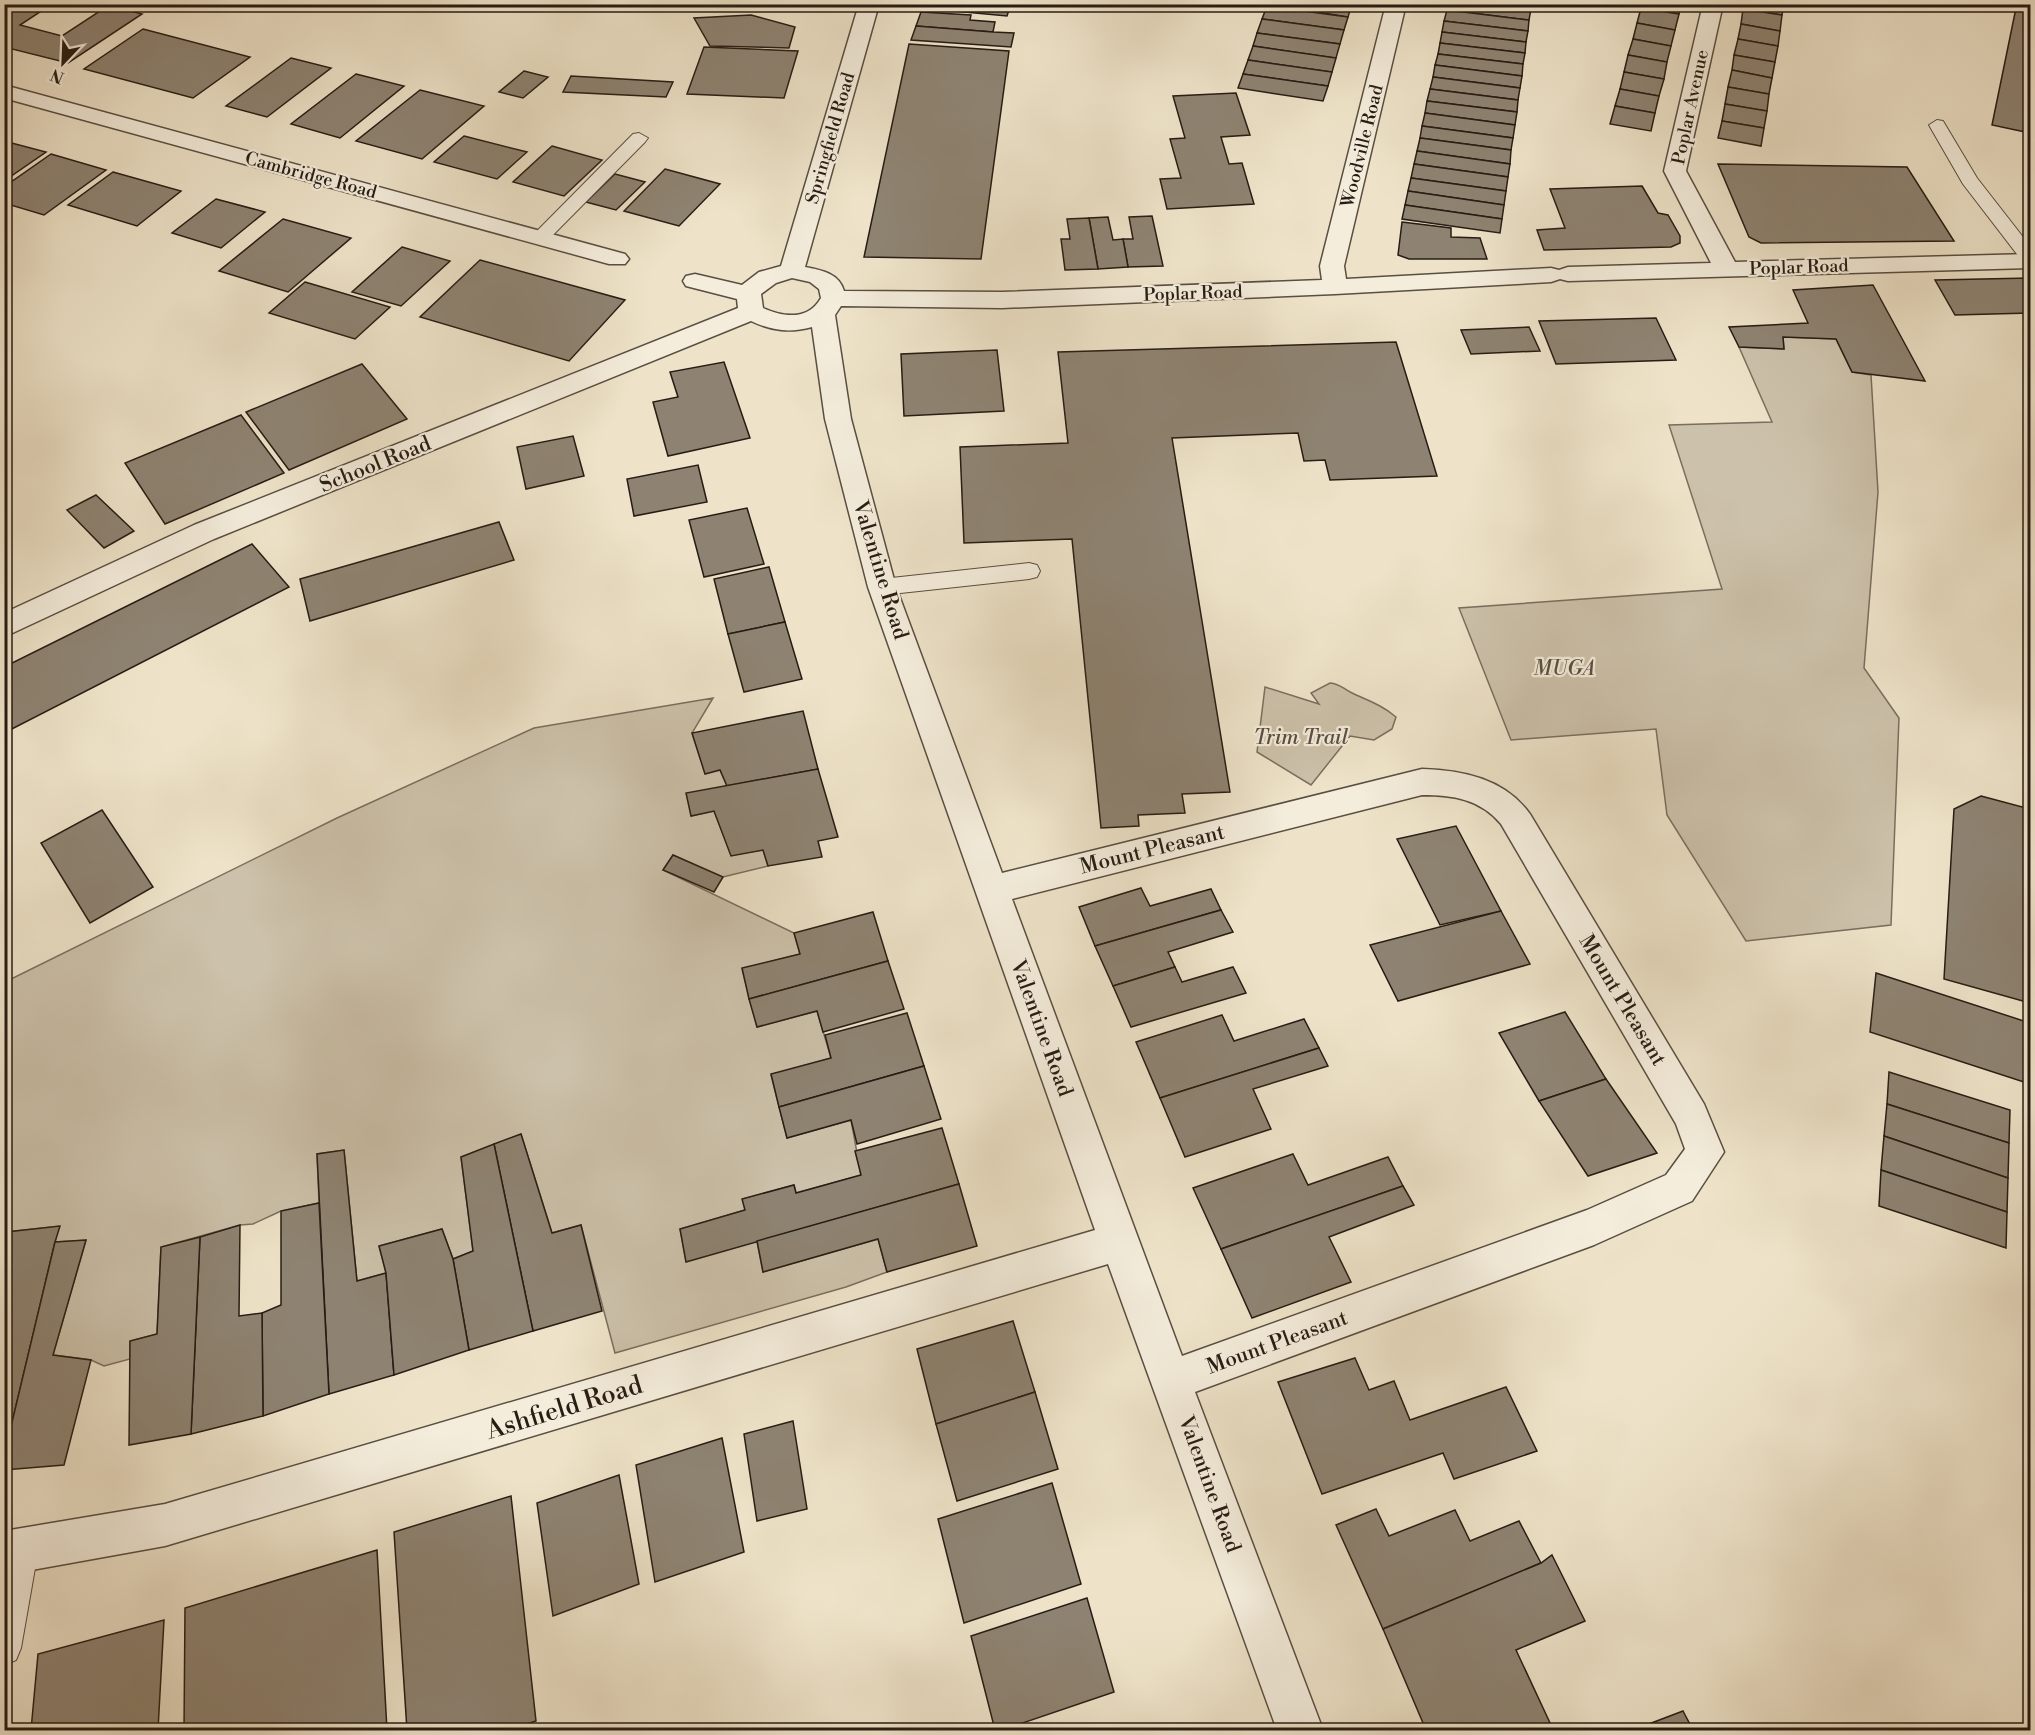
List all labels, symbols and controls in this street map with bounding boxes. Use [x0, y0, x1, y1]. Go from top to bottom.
north arrow [33, 33, 93, 93]
street label: Poplar Avenue [1667, 48, 1714, 167]
text: N [47, 64, 67, 88]
street label: Springfield Road [801, 69, 860, 207]
street label: Woodville Road [1336, 82, 1389, 211]
street label: Cambridge Road [242, 147, 380, 204]
street label: Poplar Road [1749, 254, 1850, 281]
street label: Poplar Road [1143, 280, 1244, 307]
street label: School Road [316, 431, 435, 499]
street label: Valentine Road [846, 497, 914, 643]
park label: MUGA [1533, 656, 1595, 682]
park label: Trim Trail [1254, 725, 1349, 751]
street label: Mount Pleasant [1077, 819, 1228, 881]
street label: Mount Pleasant [1573, 930, 1672, 1071]
street label: Valentine Road [1004, 955, 1078, 1100]
street label: Mount Pleasant [1203, 1305, 1352, 1380]
street label: Ashfield Road [481, 1369, 647, 1447]
street label: Valentine Road [1172, 1411, 1246, 1556]

